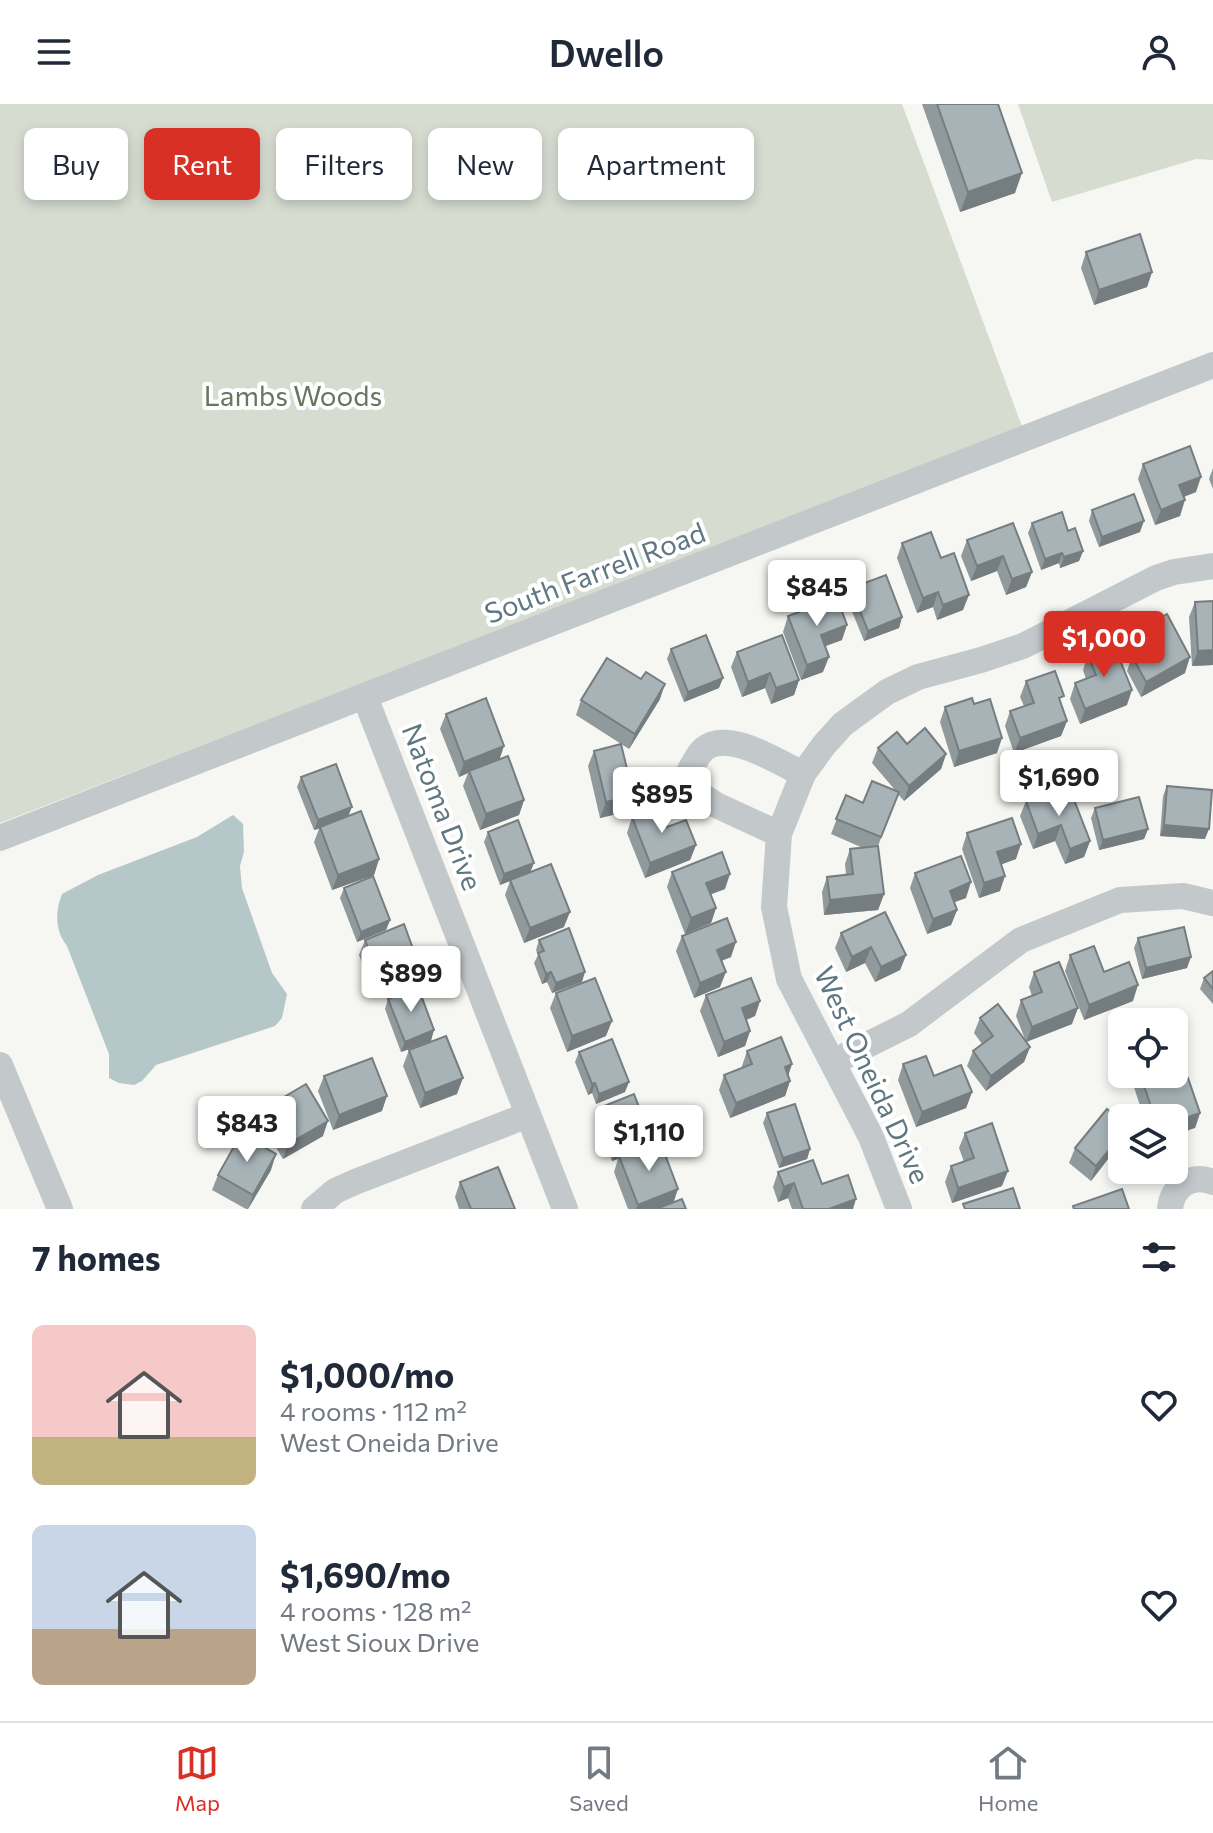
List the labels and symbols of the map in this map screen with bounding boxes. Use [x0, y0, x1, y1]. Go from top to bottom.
park label: Lambs Woods [204, 378, 382, 412]
street label: South Farrell Road [480, 514, 710, 630]
pin: $845 [770, 560, 864, 628]
pin: $1,000 [1039, 611, 1169, 679]
street label: Natoma Drive [396, 718, 490, 895]
pin: $1,690 [994, 750, 1124, 818]
pin: $895 [615, 767, 709, 835]
pin: $899 [364, 946, 458, 1014]
street label: West Oneida Drive [808, 961, 938, 1189]
pin: $843 [200, 1096, 294, 1164]
pin: $1,110 [584, 1105, 714, 1173]

